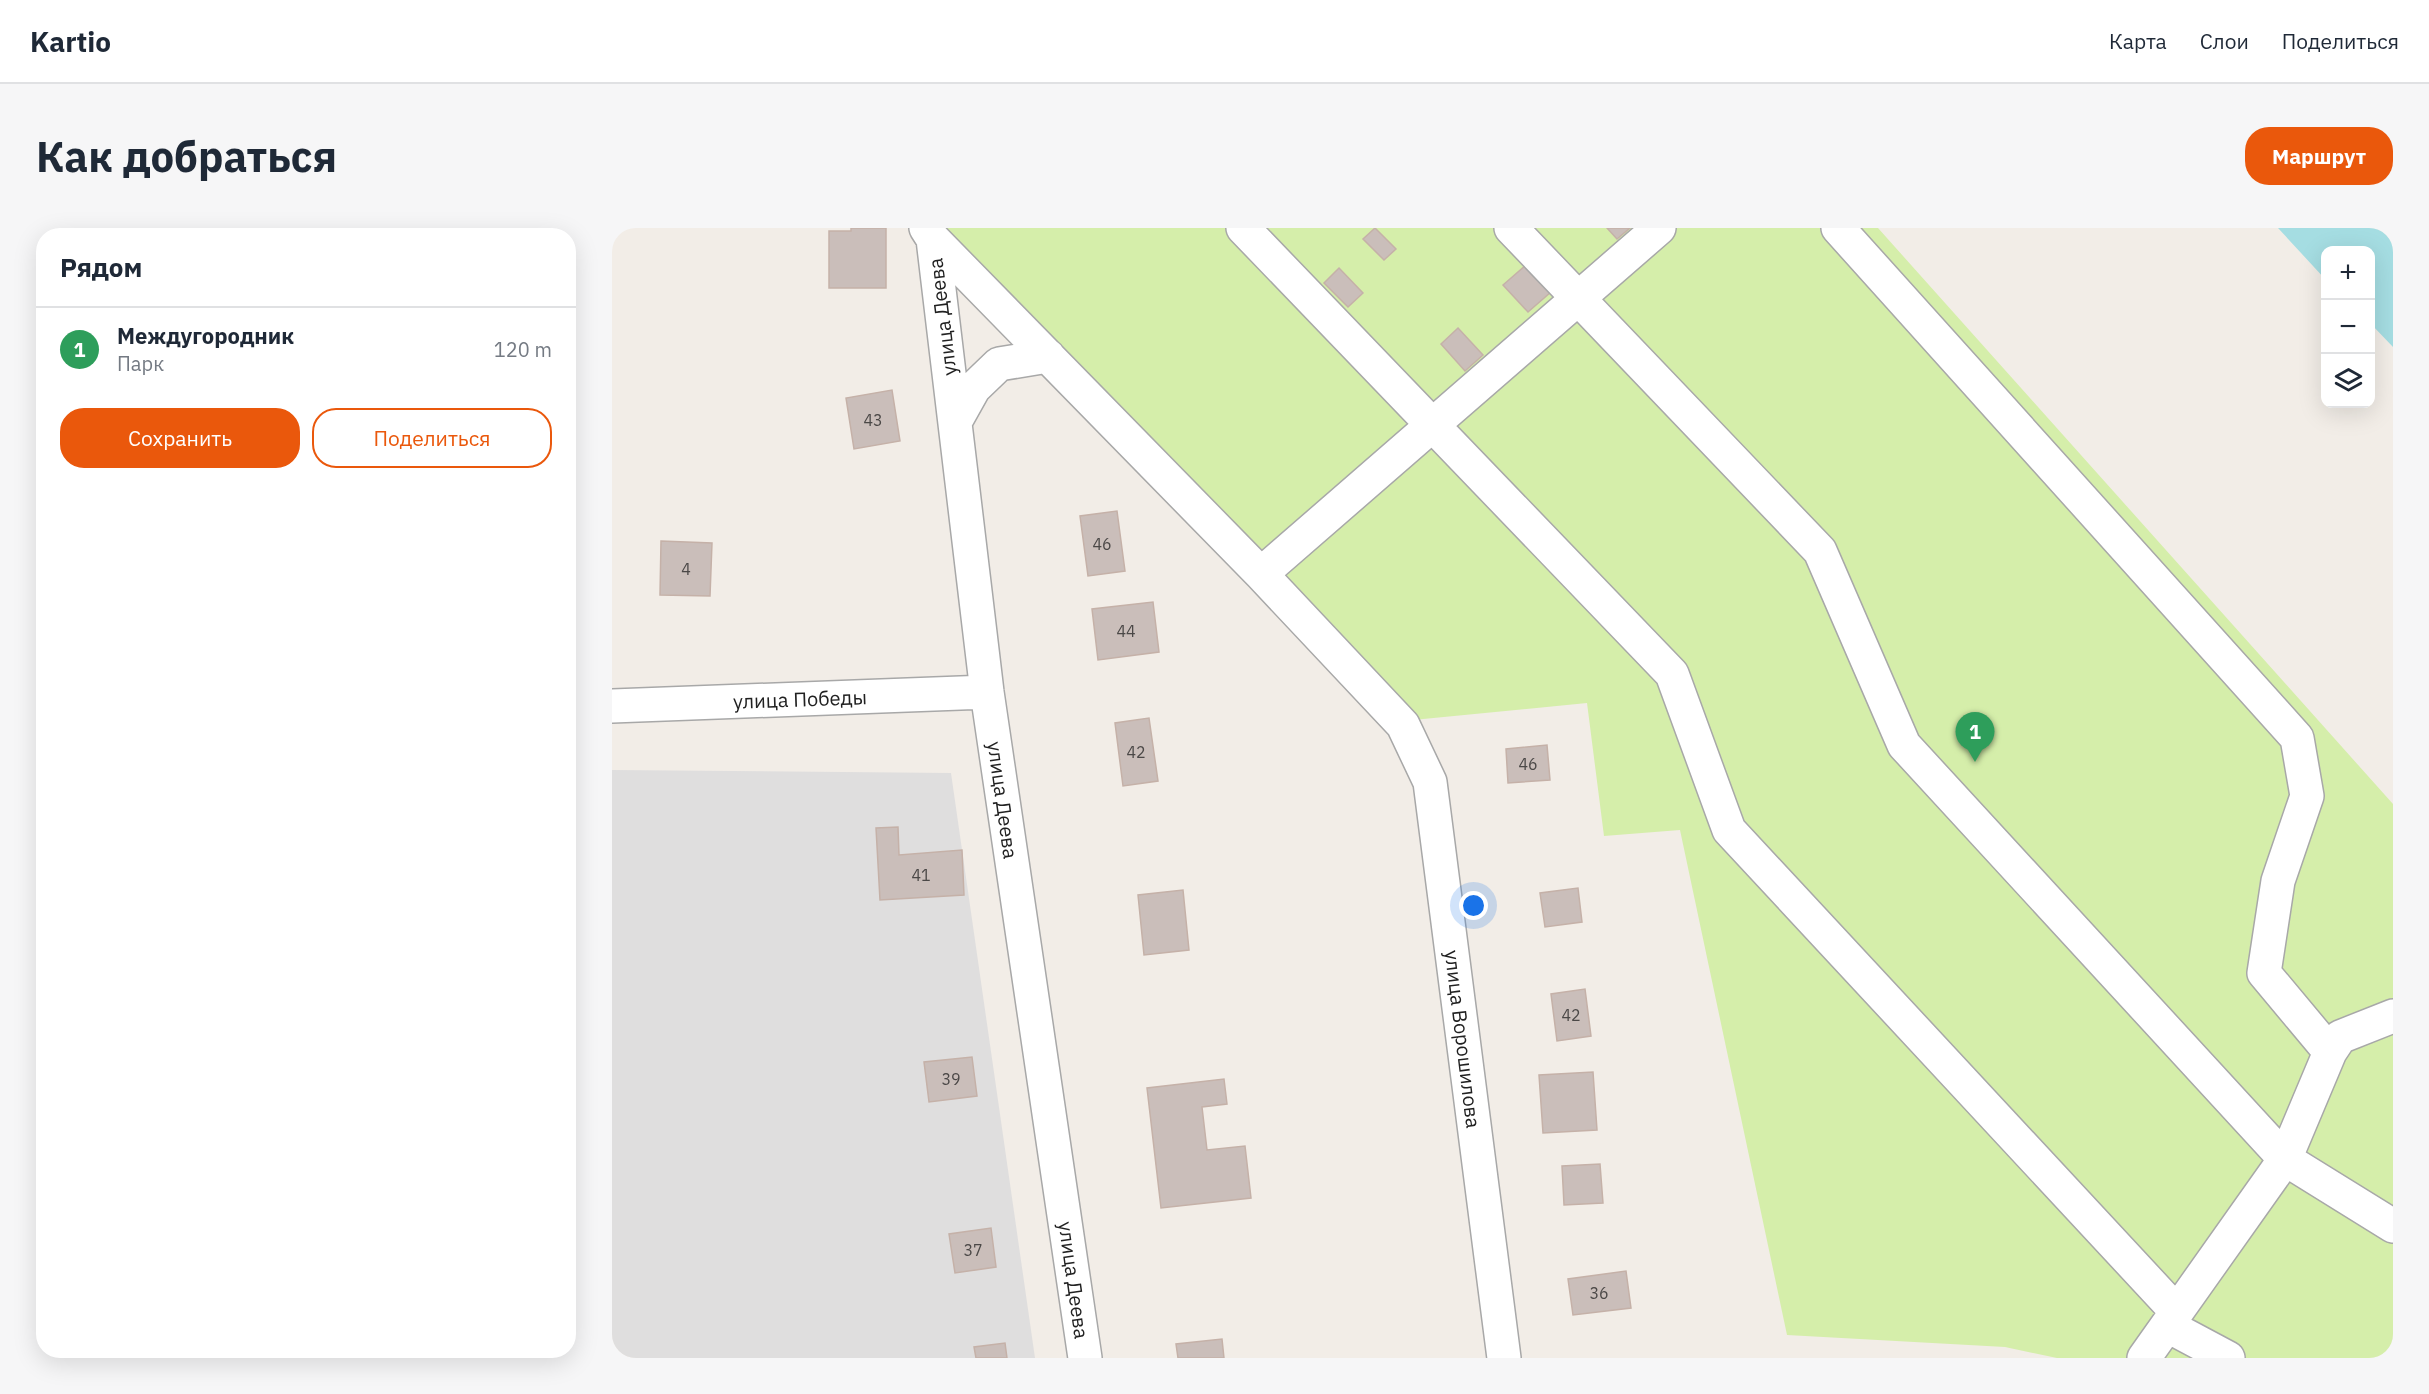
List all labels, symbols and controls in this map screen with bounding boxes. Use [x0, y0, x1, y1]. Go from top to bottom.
text: Kartio [30, 23, 111, 60]
text: Карта [2109, 27, 2167, 55]
text: Слои [2200, 27, 2249, 55]
text: Поделиться [2282, 27, 2399, 55]
button: Маршрут [2245, 127, 2393, 185]
text: Как добраться [36, 129, 337, 184]
map controls [2321, 246, 2375, 408]
button: + [2321, 246, 2375, 300]
text: Рядом [60, 250, 142, 284]
street label: улица Деева [921, 256, 963, 377]
button: − [2321, 300, 2375, 354]
text: Междугородник [117, 321, 294, 350]
text: 1 [74, 336, 86, 363]
text: 120 m [494, 336, 552, 363]
text: Парк [117, 350, 164, 377]
button: layers [2321, 354, 2375, 408]
button: Сохранить [60, 408, 300, 468]
button: Поделиться [312, 408, 552, 468]
house number: 43 [863, 410, 883, 430]
house number: 46 [1092, 534, 1112, 554]
house number: 4 [681, 559, 691, 579]
house number: 44 [1116, 621, 1136, 641]
street label: улица Победы [733, 683, 867, 715]
pin: 1 [1956, 712, 1994, 762]
street label: улица Деева [981, 740, 1025, 861]
house number: 42 [1126, 742, 1146, 762]
house number: 46 [1518, 754, 1538, 774]
house number: 41 [911, 865, 931, 885]
your location [1459, 891, 1488, 920]
street label: улица Ворошилова [1439, 948, 1487, 1130]
house number: 42 [1561, 1005, 1581, 1025]
house number: 39 [941, 1069, 961, 1089]
street label: улица Деева [1052, 1220, 1096, 1341]
house number: 37 [963, 1240, 983, 1260]
house number: 36 [1589, 1283, 1609, 1303]

